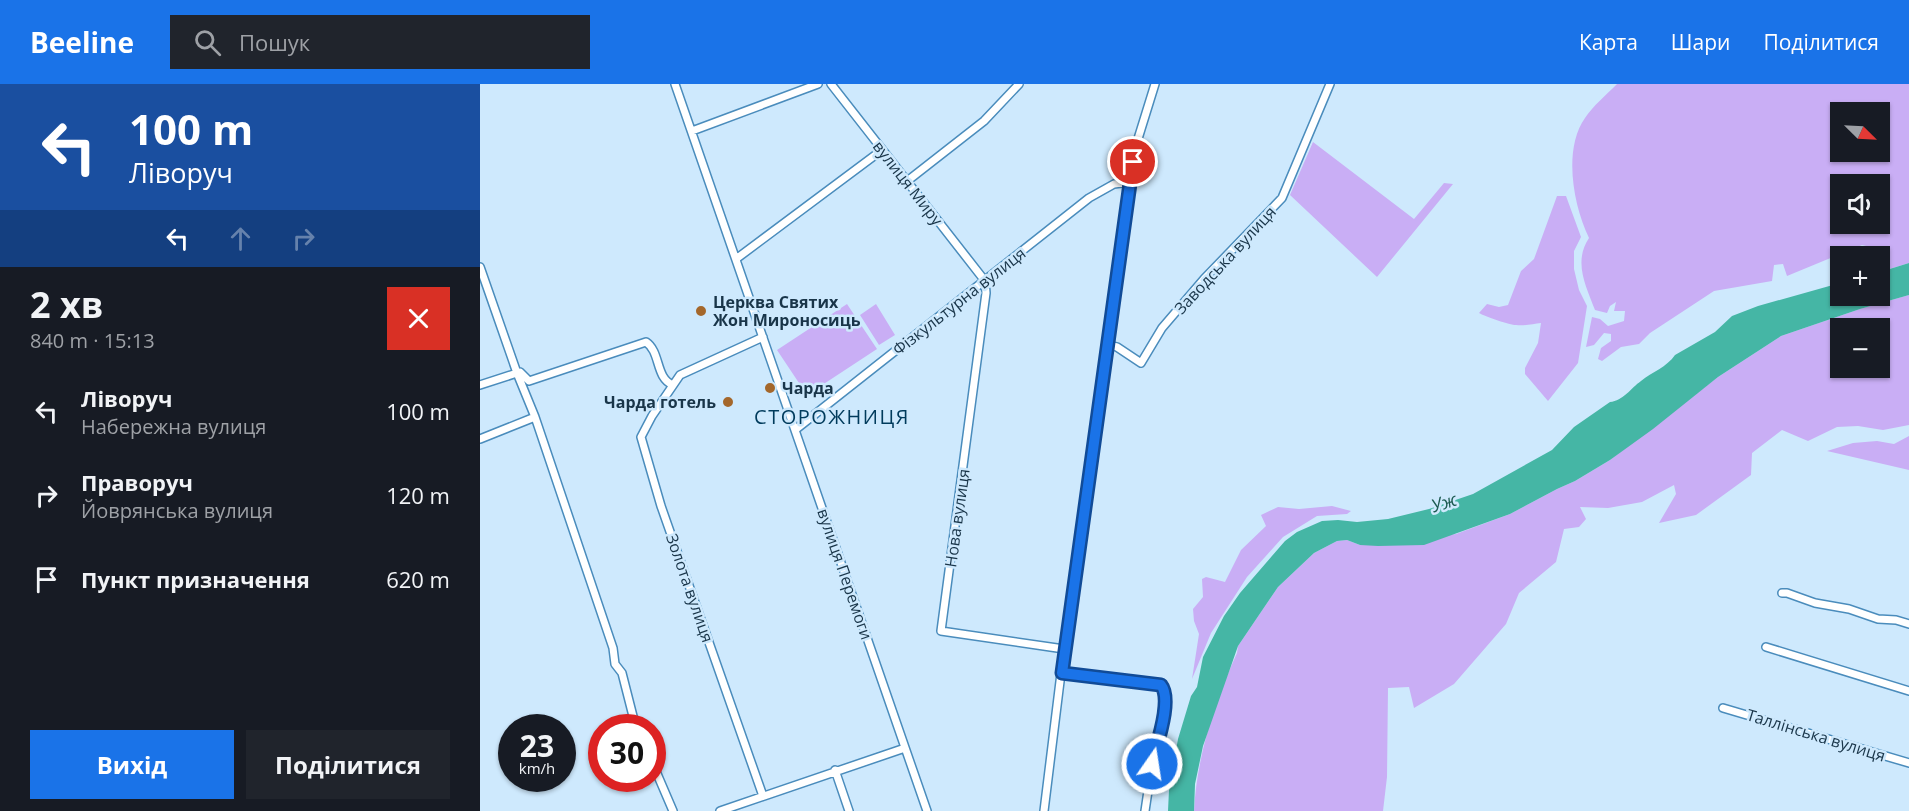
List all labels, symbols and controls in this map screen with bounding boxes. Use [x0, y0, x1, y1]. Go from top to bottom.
search box [170, 15, 590, 69]
text: Beeline [30, 23, 134, 61]
icon: search [191, 26, 224, 59]
text: Пошук [239, 27, 310, 57]
text: Карта [1579, 28, 1638, 56]
text: Шари [1671, 28, 1730, 56]
text: Поділитися [1763, 28, 1879, 56]
text: 100 m [129, 100, 253, 157]
north arrow [1830, 102, 1890, 162]
map controls [1830, 102, 1890, 378]
icon: left [30, 108, 108, 186]
street label: вулиця Миру [868, 136, 949, 231]
pin [1107, 136, 1158, 187]
icon: arrive [1116, 145, 1149, 178]
text: Ліворуч [129, 154, 233, 191]
button: sound [1830, 174, 1890, 234]
street label: Заводська вулиця [1169, 201, 1281, 319]
icon: left [161, 222, 194, 255]
icon: ahead [224, 222, 257, 255]
icon: right [287, 222, 320, 255]
street label: Фізкультурна вулиця [888, 242, 1030, 360]
button: + [1830, 246, 1890, 306]
text: 2 хв [30, 280, 103, 329]
button: close [387, 287, 450, 350]
place label: Церква Святих Жон Мироносиць [713, 291, 861, 331]
marker: Церква Святих Жон Мироносиць [694, 304, 708, 318]
button: − [1830, 318, 1890, 378]
text: 840 m · 15:13 [30, 327, 155, 354]
place label: Чарда [782, 377, 834, 399]
marker: Чарда [763, 381, 777, 395]
text: Ліворуч [81, 383, 172, 413]
place label: Чарда готель [604, 391, 716, 413]
icon: left [30, 395, 63, 428]
marker: Чарда готель [721, 395, 735, 409]
text: 100 m [386, 396, 450, 426]
district label: СТОРОЖНИЦЯ [754, 403, 910, 430]
text: Набережна вулиця [81, 413, 266, 440]
text: Праворуч [81, 467, 193, 497]
street label: Нова вулиця [939, 467, 975, 569]
icon: right [30, 479, 63, 512]
text: 120 m [386, 480, 450, 510]
water label: Уж [1427, 486, 1460, 518]
text: Йоврянська вулиця [81, 497, 273, 524]
street label: вулиця Перемоги [812, 505, 878, 643]
street label: Золота вулиця [661, 531, 719, 645]
icon: arrive [30, 563, 63, 596]
text: Пункт призначення [81, 564, 310, 594]
text: 620 m [386, 564, 450, 594]
street label: Таллінська вулиця [1744, 703, 1888, 767]
speed limit sign: 30 [588, 714, 666, 792]
text: 23 [520, 725, 554, 766]
button: Вихід [30, 730, 234, 799]
button: Поділитися [246, 730, 450, 799]
position arrow [1120, 732, 1184, 796]
text: km/h [519, 758, 555, 778]

